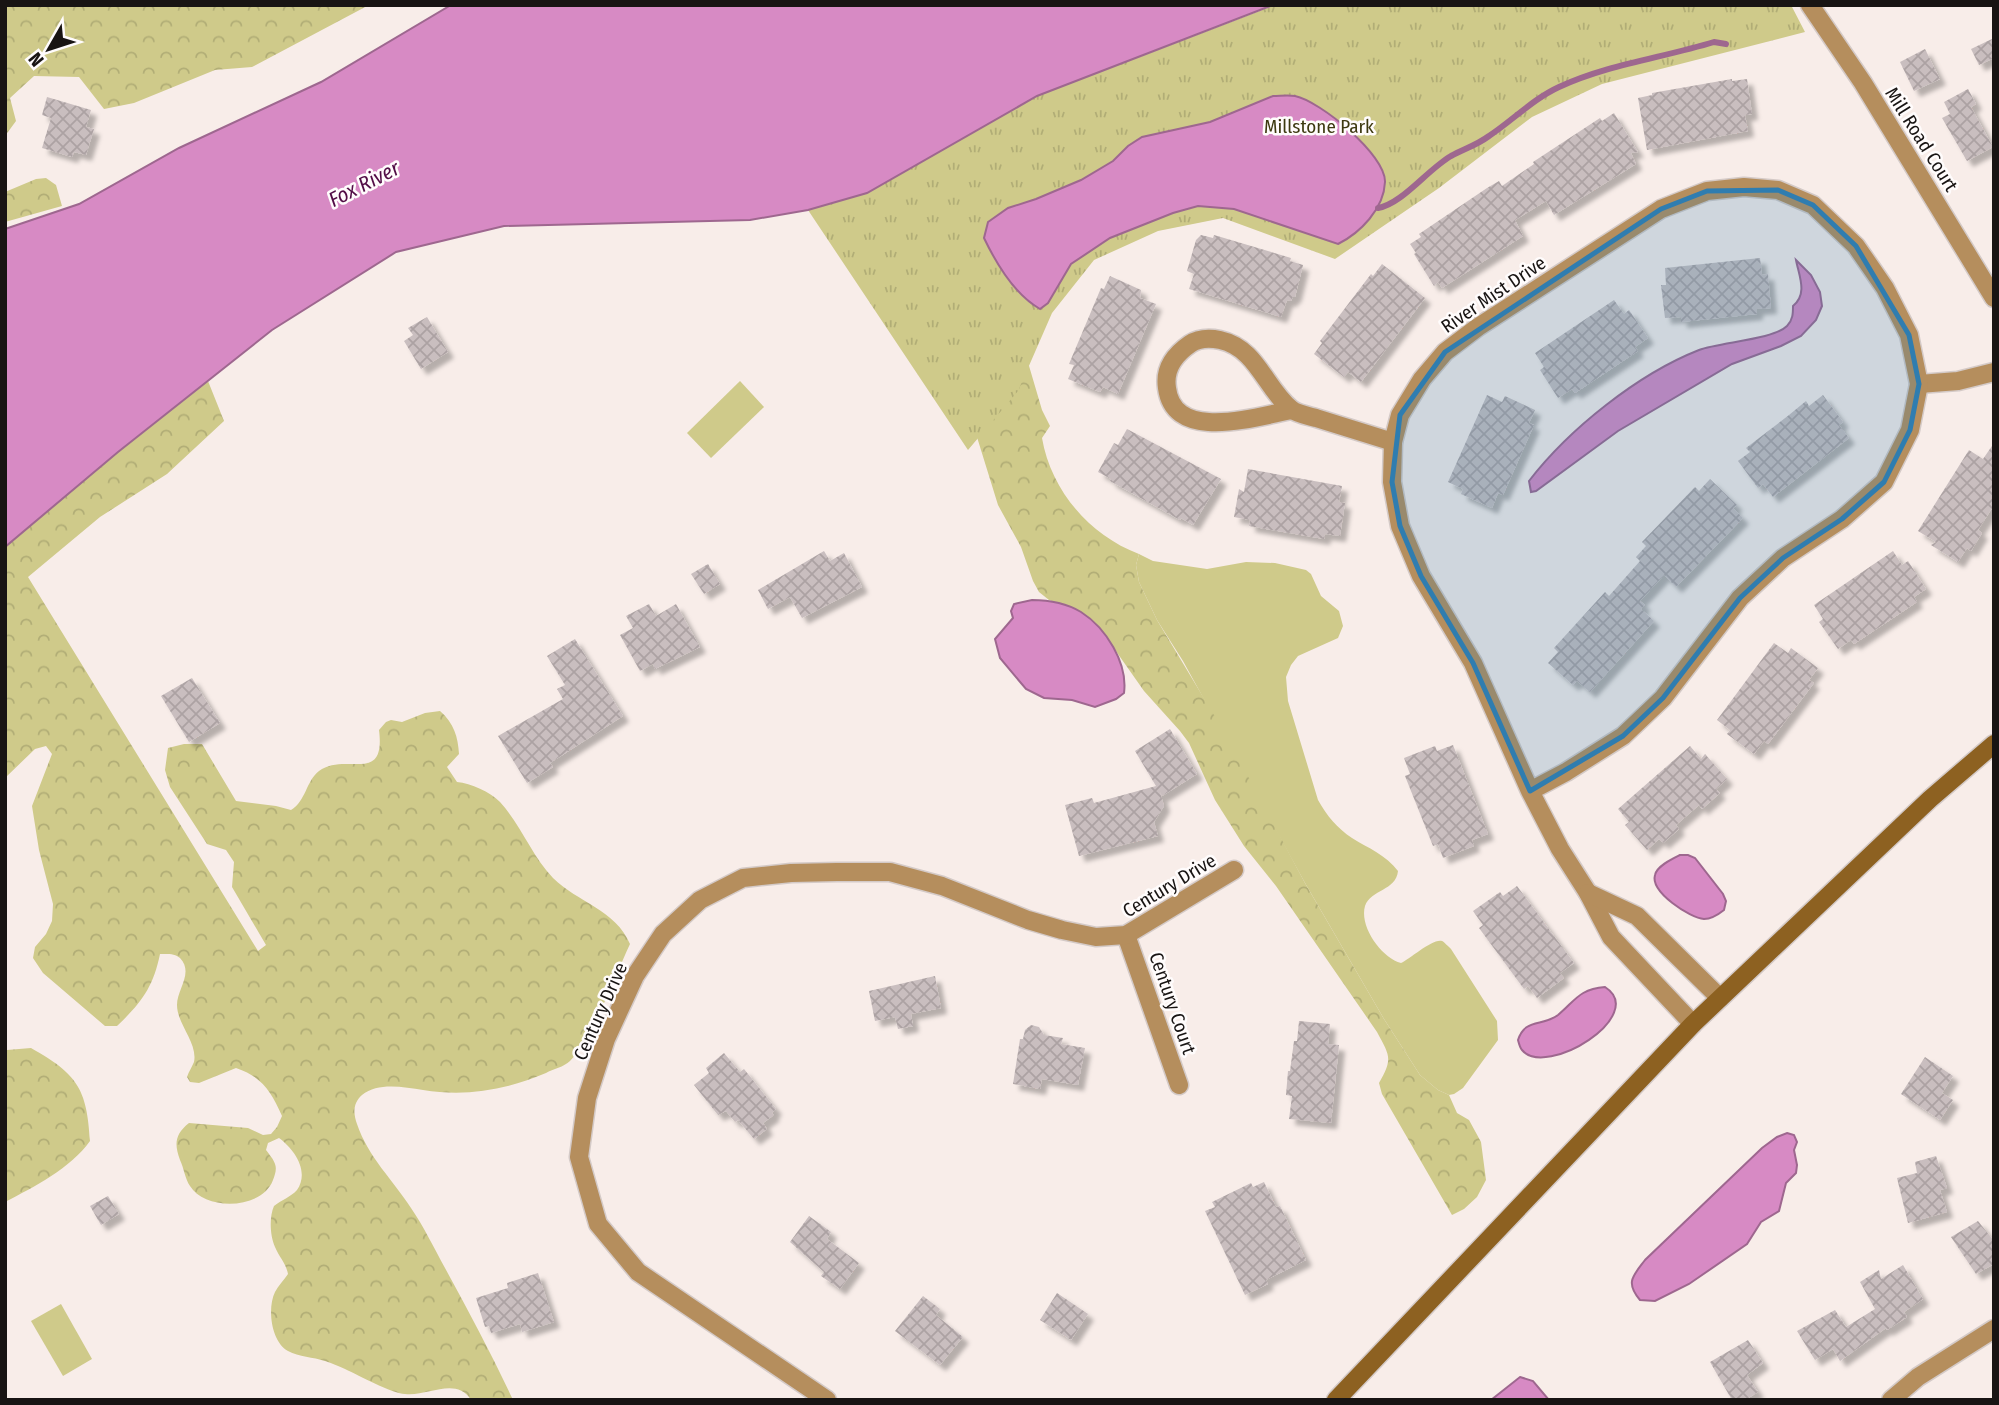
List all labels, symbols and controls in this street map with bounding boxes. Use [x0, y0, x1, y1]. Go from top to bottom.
north arrow [14, 14, 84, 84]
text: N [24, 48, 49, 71]
street label: Mill Road Court [1880, 83, 1963, 196]
park label: Millstone Park [1264, 115, 1374, 138]
water label: Fox River [324, 155, 405, 213]
street label: River Mist Drive [1437, 251, 1550, 338]
street label: Century Drive [1118, 849, 1220, 922]
street label: Century Court [1144, 949, 1201, 1058]
street label: Century Drive [569, 959, 632, 1064]

